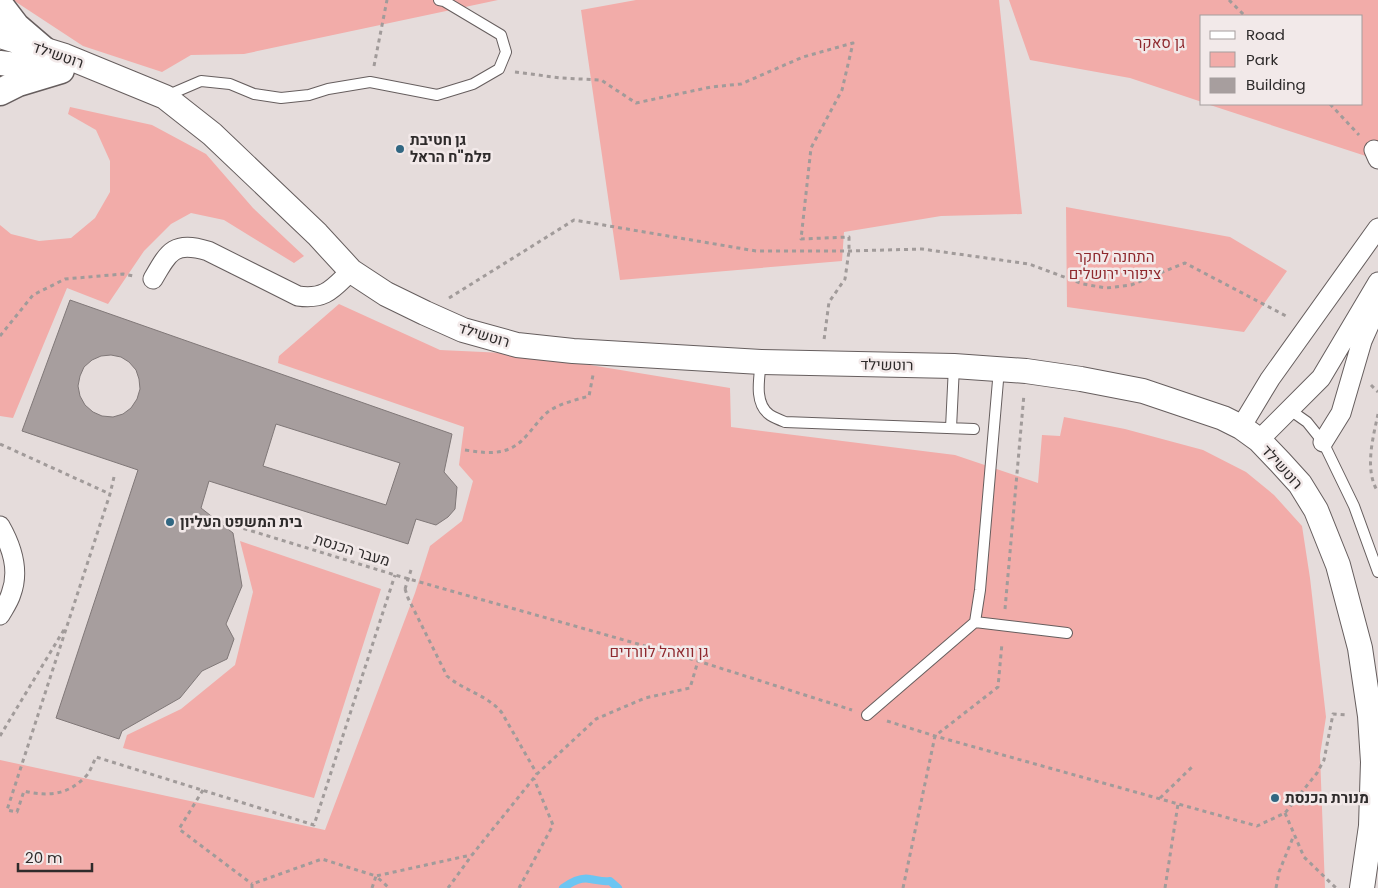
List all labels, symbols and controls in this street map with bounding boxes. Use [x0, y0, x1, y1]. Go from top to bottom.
legend [1200, 15, 1363, 105]
text: Road [1246, 24, 1285, 45]
park label: גן סאקר [1135, 32, 1185, 53]
street label: רוטשילד [30, 36, 87, 73]
text: Park [1246, 49, 1278, 70]
text: Building [1246, 74, 1306, 95]
place label: גן חטיבת פלמ"ח הראל [410, 129, 492, 167]
marker: גן חטיבת פלמ"ח הראל [394, 143, 406, 155]
park label: התחנה לחקר ציפורי ירושלים [1069, 246, 1161, 284]
street label: רוטשילד [456, 317, 513, 352]
street label: רוטשילד [860, 354, 914, 375]
street label: רוטשילד [1257, 440, 1308, 493]
place label: בית המשפט העליון [180, 511, 302, 532]
marker: בית המשפט העליון [164, 516, 176, 528]
street label: מעבר הכנסת [311, 528, 393, 571]
park label: גן וואהל לוורדים [610, 641, 709, 662]
place label: מנורת הכנסת [1285, 787, 1369, 808]
marker: מנורת הכנסת [1269, 792, 1281, 804]
scale bar [18, 840, 91, 872]
text: 20 m [25, 847, 63, 868]

